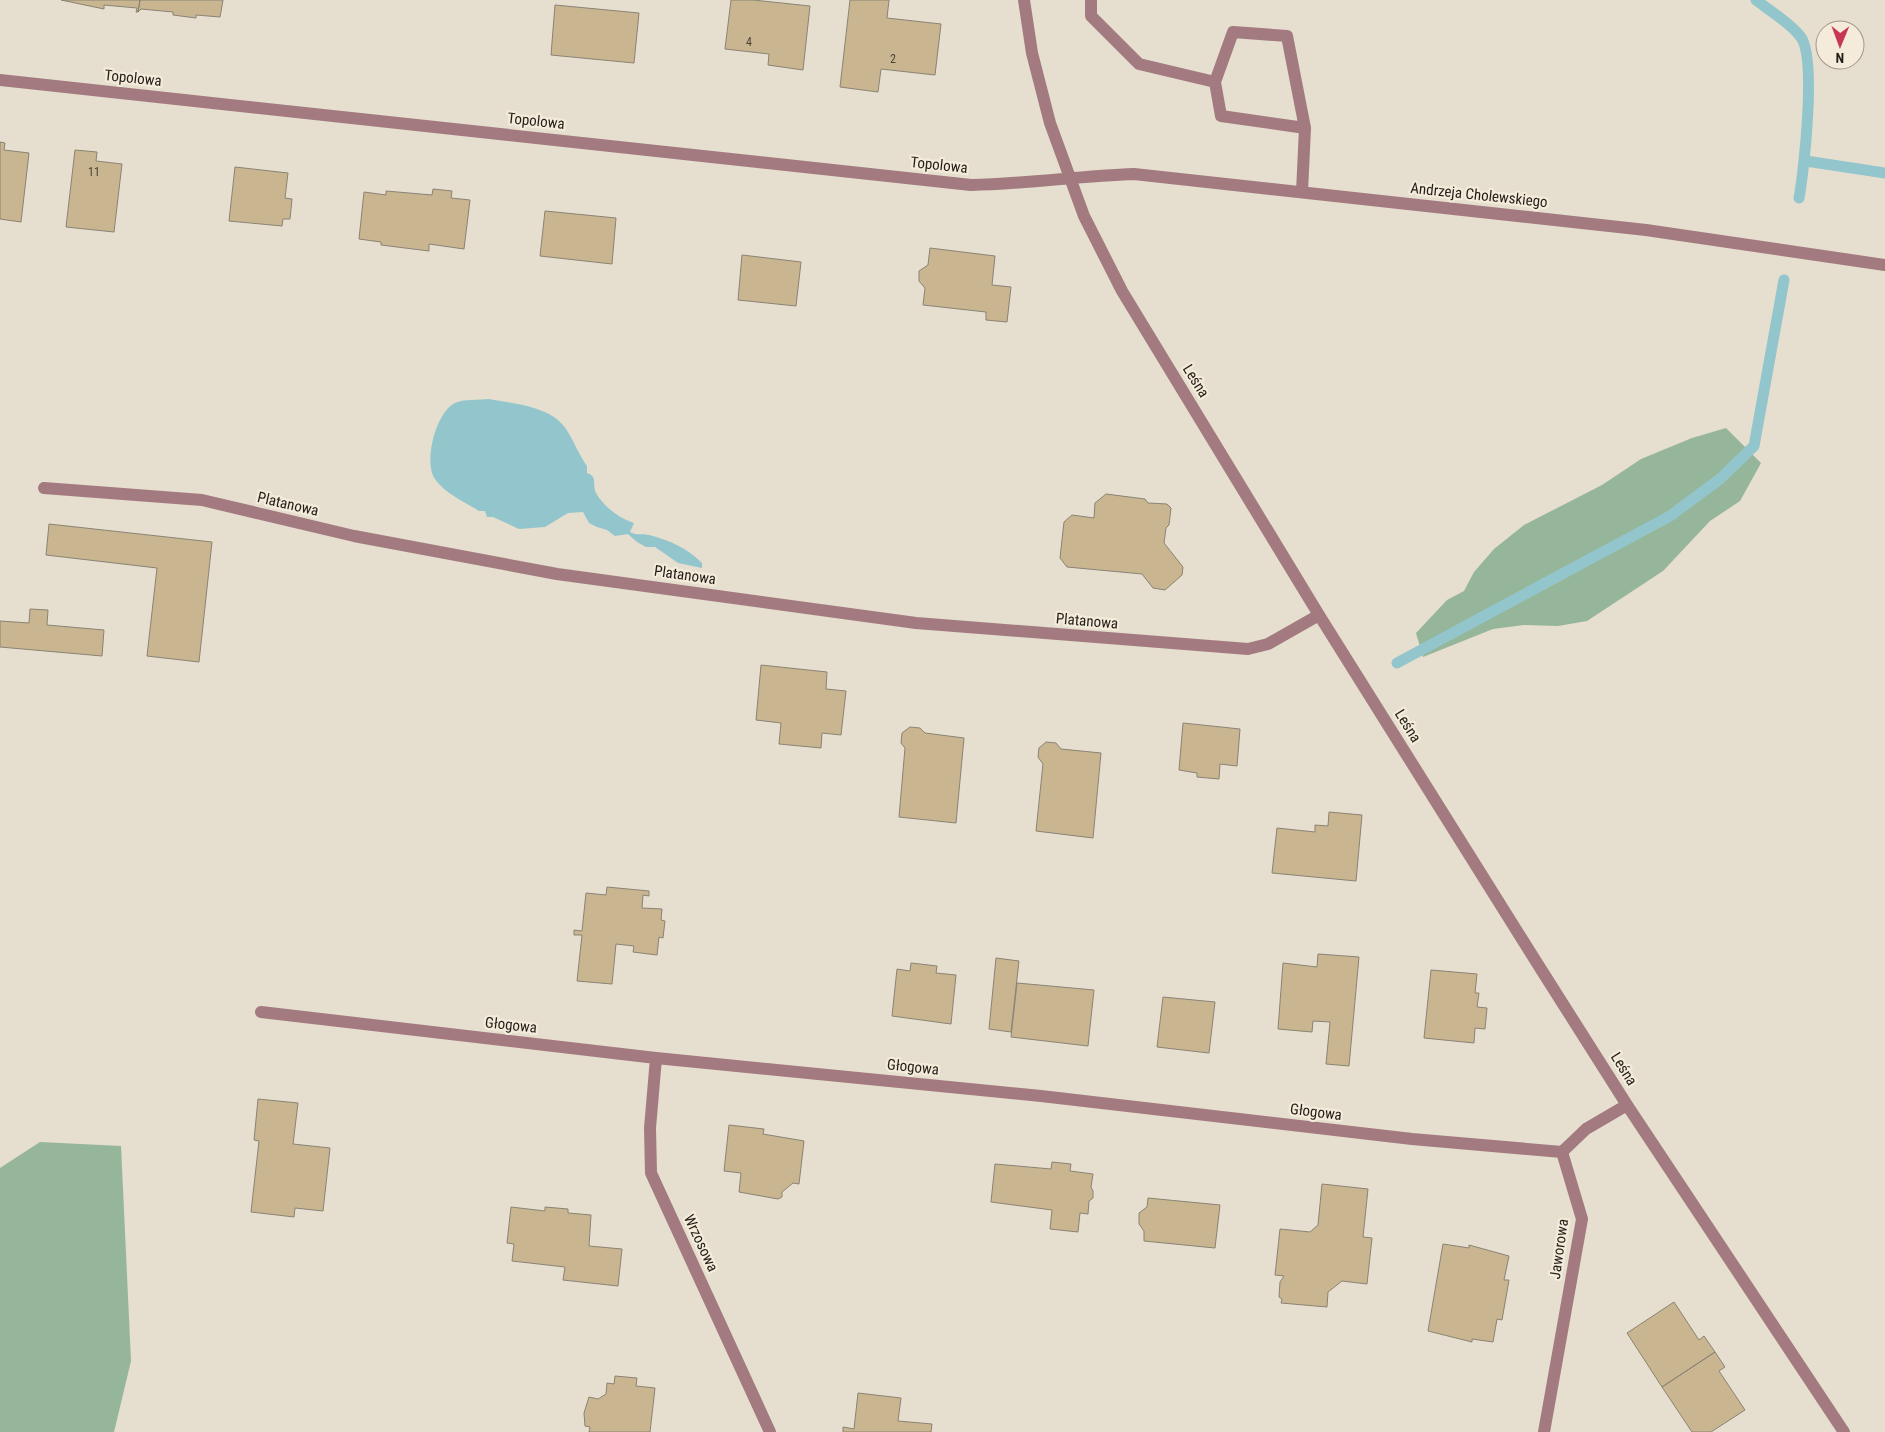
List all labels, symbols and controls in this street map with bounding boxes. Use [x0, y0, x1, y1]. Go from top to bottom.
north arrow [1815, 20, 1865, 70]
house number: 4 [746, 35, 752, 49]
text: N [1835, 50, 1844, 66]
house number: 2 [890, 52, 896, 66]
street label: Topolowa [103, 66, 163, 90]
street label: Topolowa [506, 109, 566, 133]
street label: Topolowa [909, 153, 969, 177]
house number: 11 [88, 165, 100, 179]
street label: Andrzeja Cholewskiego [1409, 179, 1549, 211]
street label: Leśna [1179, 361, 1213, 401]
street label: Platanowa [256, 488, 320, 520]
street label: Platanowa [653, 562, 717, 588]
street label: Platanowa [1055, 609, 1119, 633]
street label: Leśna [1391, 706, 1425, 746]
street label: Głogowa [484, 1013, 538, 1037]
street label: Leśna [1607, 1049, 1641, 1089]
street label: Głogowa [886, 1055, 940, 1079]
street label: Głogowa [1289, 1100, 1343, 1124]
street label: Wrzosowa [680, 1211, 722, 1275]
street label: Jaworowa [1546, 1218, 1572, 1280]

